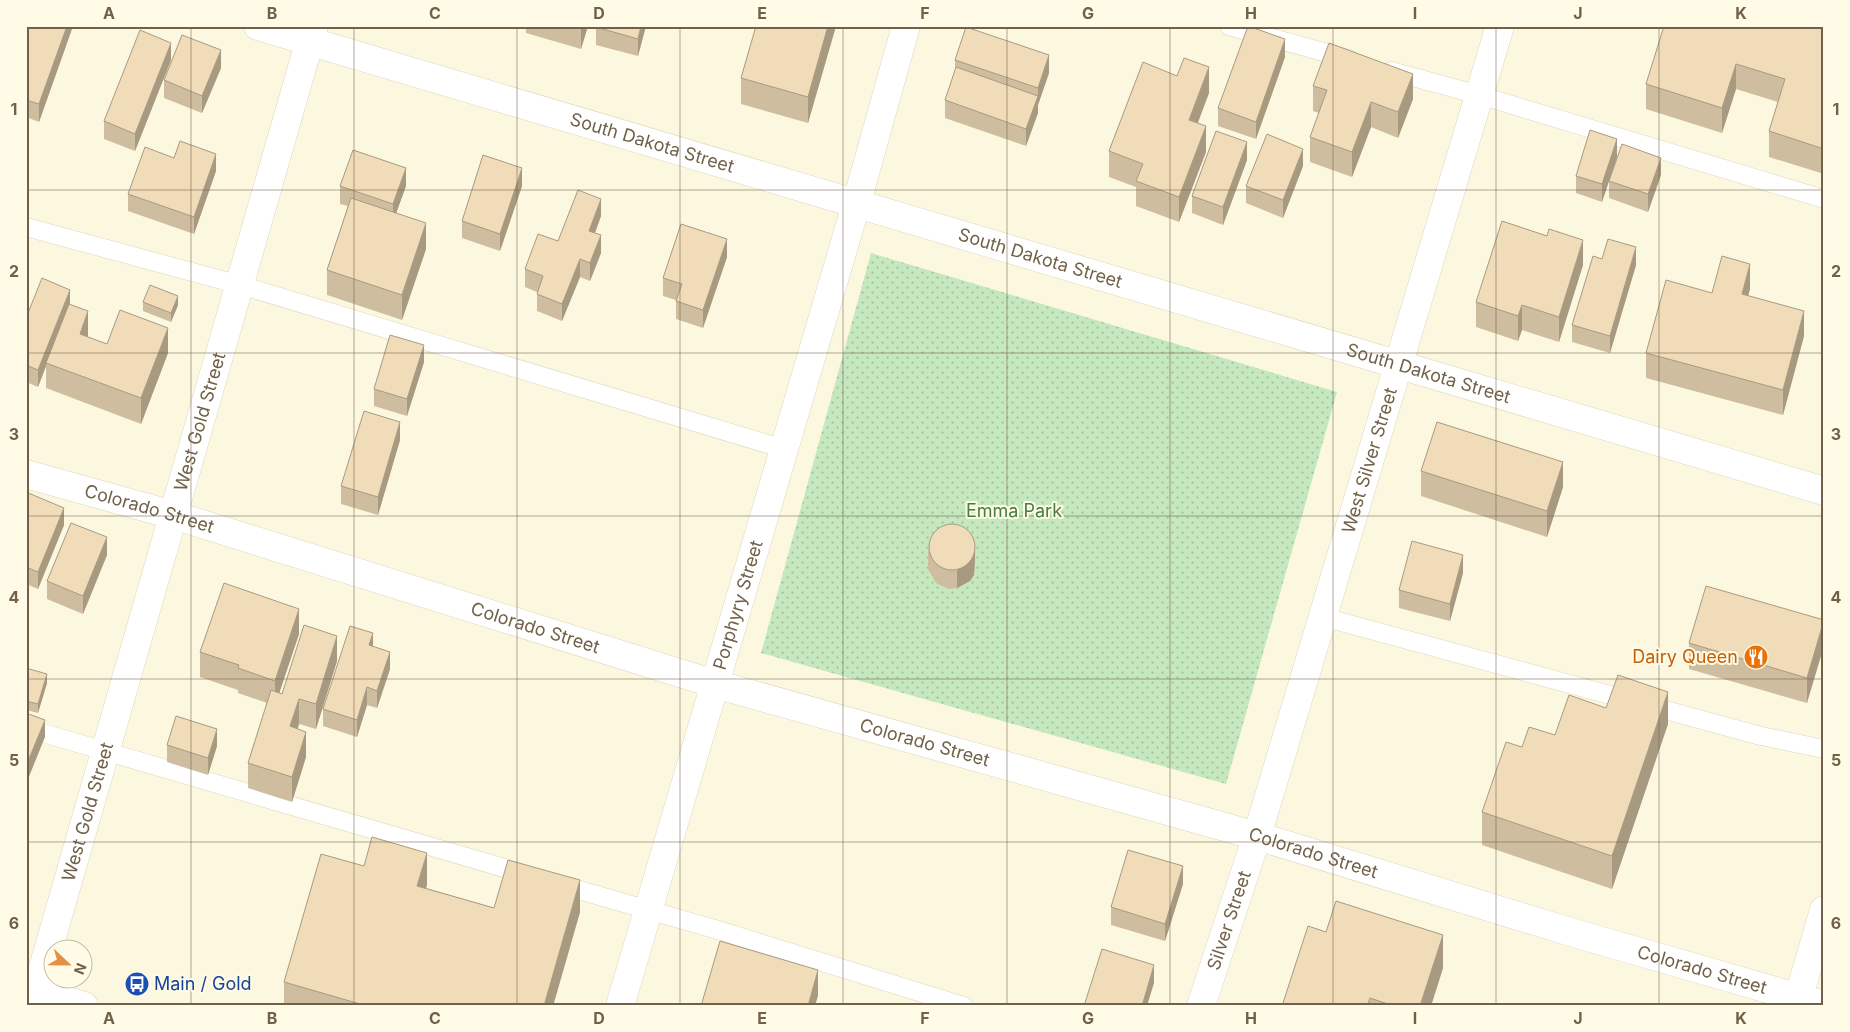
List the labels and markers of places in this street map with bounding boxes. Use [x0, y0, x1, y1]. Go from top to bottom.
restaurant icon: Dairy Queen [1743, 644, 1769, 670]
place label: Dairy Queen [1632, 646, 1738, 667]
bus stop icon: Main / Gold [124, 971, 150, 997]
place label: Main / Gold [154, 973, 252, 994]

